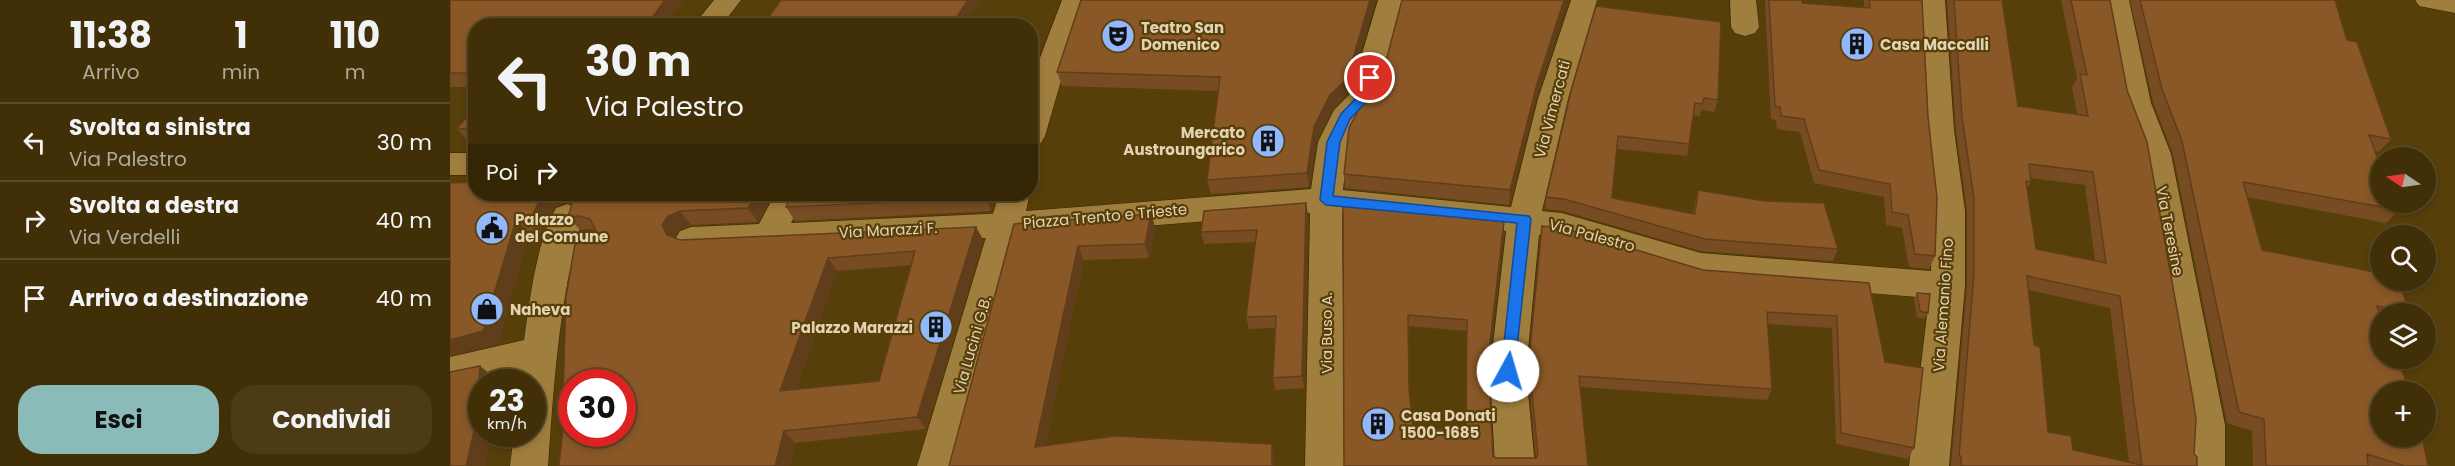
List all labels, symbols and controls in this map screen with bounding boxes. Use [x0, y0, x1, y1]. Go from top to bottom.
text: 11:38 [70, 10, 152, 61]
text: 1 [234, 10, 248, 61]
text: 110 [330, 10, 380, 61]
place label: Teatro San Domenico [1141, 17, 1224, 55]
theatre icon: Teatro San Domenico [1100, 18, 1136, 54]
building icon: Casa Maccalli [1839, 26, 1875, 62]
text: 30 m [585, 32, 691, 91]
place label: Casa Maccalli [1880, 34, 1989, 55]
icon: left [486, 42, 564, 120]
pin [1344, 52, 1395, 103]
text: Arrivo [82, 58, 140, 86]
text: min [222, 58, 260, 86]
text: m [345, 58, 365, 86]
street label: Via Vimercati [1529, 58, 1575, 160]
icon: arrive [1353, 61, 1386, 94]
text: Via Palestro [585, 88, 744, 125]
text: Svolta a sinistra [69, 112, 251, 143]
place label: Mercato Austroungarico [1123, 122, 1245, 160]
building icon: Mercato Austroungarico [1250, 123, 1286, 159]
icon: left [18, 126, 51, 159]
text: 30 m [377, 127, 432, 158]
text: Via Palestro [69, 145, 187, 173]
north arrow [2370, 147, 2436, 213]
map controls [2370, 147, 2436, 447]
icon: right [530, 156, 563, 189]
text: Poi [486, 157, 518, 188]
street label: Via Teresine [2151, 184, 2189, 278]
text: Svolta a destra [69, 190, 239, 221]
street label: Piazza Trento e Trieste [1022, 198, 1188, 234]
icon: right [18, 204, 51, 237]
text: 40 m [376, 205, 432, 236]
place label: Palazzo del Comune [515, 209, 608, 247]
public building icon: Palazzo del Comune [474, 210, 510, 246]
street label: Via Palestro [1547, 213, 1637, 257]
street label: Via Marazzi F. [838, 217, 938, 243]
text: Via Verdelli [69, 223, 180, 251]
button: search [2370, 225, 2436, 291]
street label: Via Alemanio Fino [1928, 237, 1958, 373]
icon: arrive [18, 282, 51, 315]
text: Arrivo a destinazione [69, 283, 308, 314]
text: 40 m [376, 283, 432, 314]
shop icon: Naheva [469, 291, 505, 327]
street label: Via Buso A. [1316, 292, 1337, 374]
street label: Via Lucini G.B. [948, 293, 996, 397]
place label: Naheva [510, 299, 570, 320]
button: layers [2370, 303, 2436, 369]
building icon: Palazzo Marazzi [918, 309, 954, 345]
place label: Palazzo Marazzi [791, 317, 913, 338]
position arrow [1476, 339, 1540, 403]
speed limit sign: 30 [558, 369, 636, 447]
text: 23 [489, 379, 525, 422]
button: + [2370, 381, 2436, 447]
button: Esci [18, 385, 219, 454]
button: Condividi [231, 385, 432, 454]
place label: Casa Donati 1500-1685 [1401, 405, 1496, 443]
building icon: Casa Donati 1500-1685 [1360, 406, 1396, 442]
text: km/h [487, 413, 527, 434]

